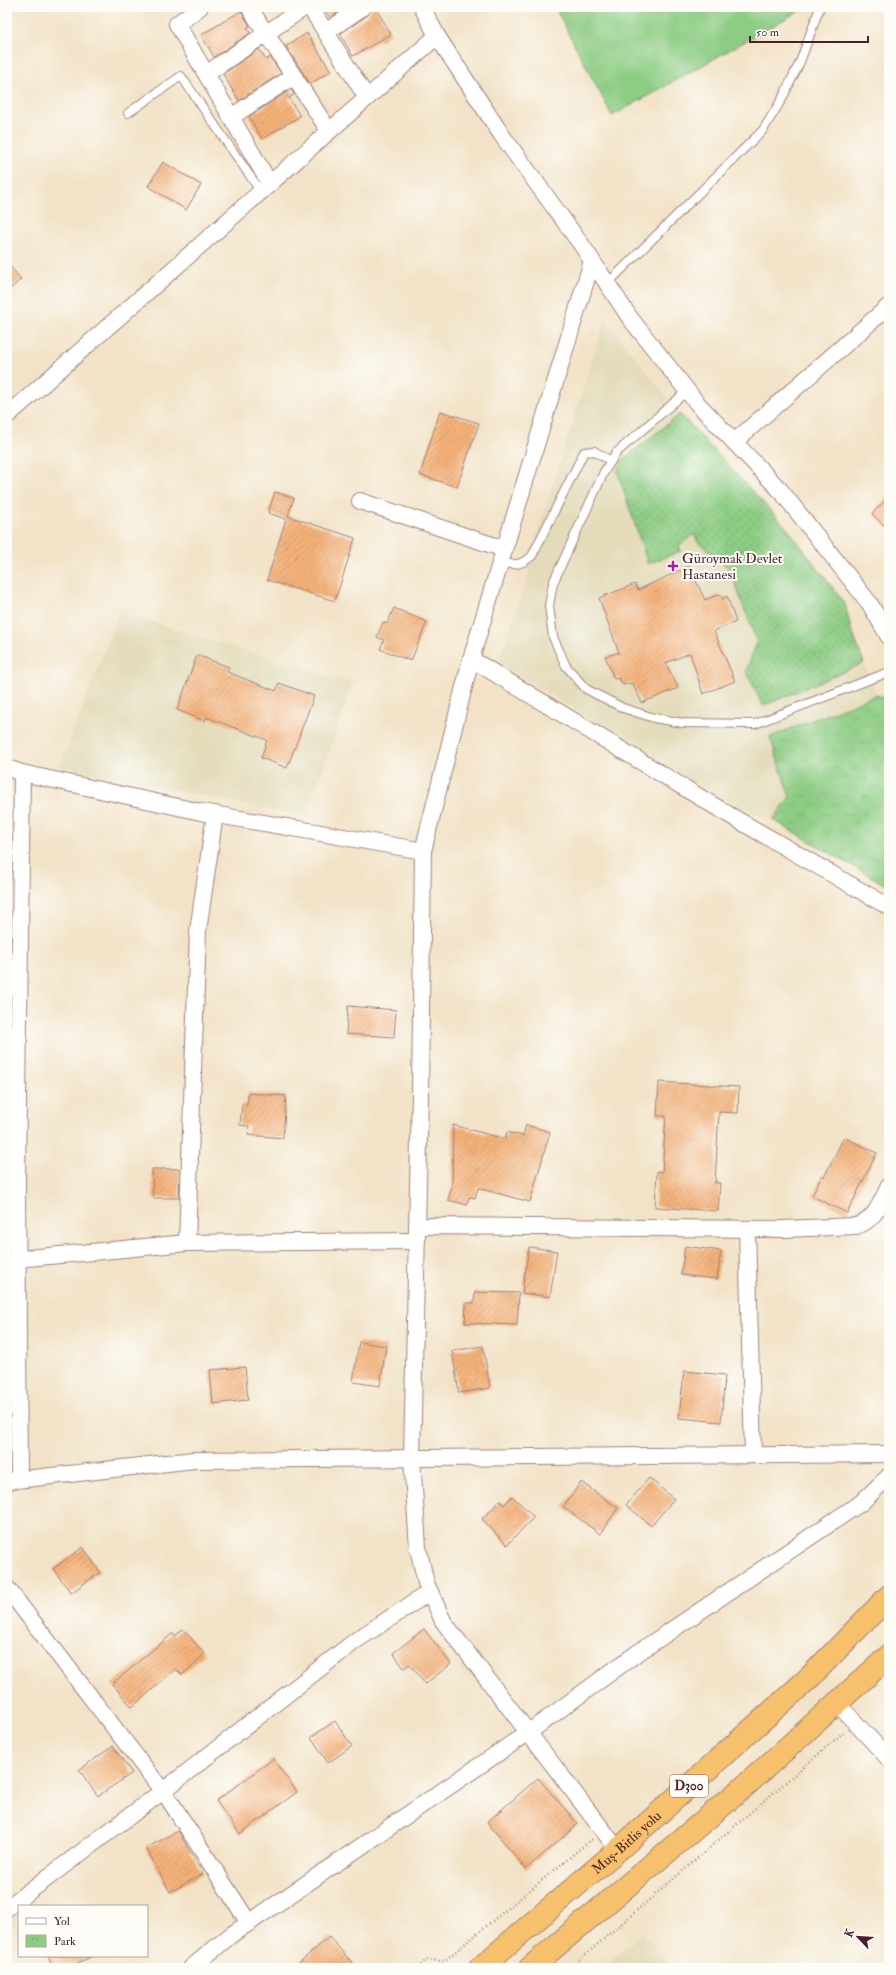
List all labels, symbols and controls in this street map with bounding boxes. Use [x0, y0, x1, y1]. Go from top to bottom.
scale bar [750, 18, 868, 44]
text: 50 m [756, 25, 780, 40]
place label: Güroymak Devlet Hastanesi [682, 550, 783, 583]
marker: Güroymak Devlet Hastanesi [667, 560, 679, 572]
road number: D300 [670, 1775, 708, 1797]
street label: Muş-Bitlis yolu [588, 1807, 665, 1877]
legend [18, 1905, 148, 1957]
text: Yol [54, 1914, 70, 1929]
north arrow [838, 1917, 878, 1957]
text: K [842, 1926, 857, 1939]
text: Park [54, 1934, 76, 1949]

